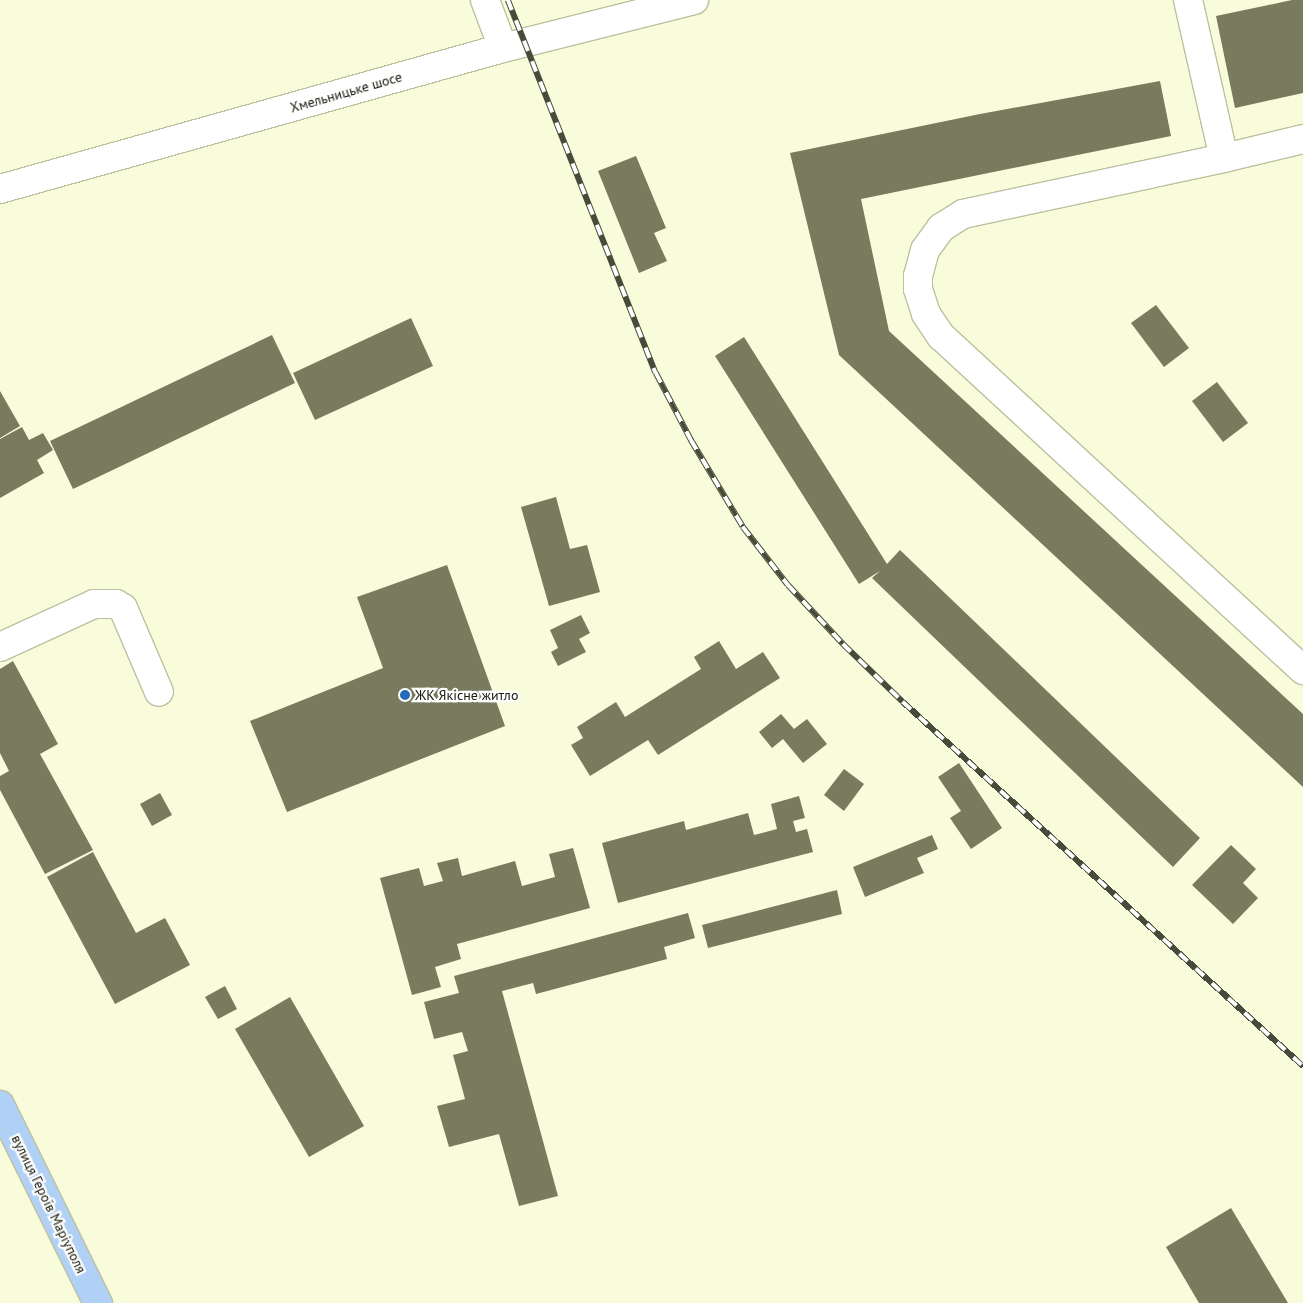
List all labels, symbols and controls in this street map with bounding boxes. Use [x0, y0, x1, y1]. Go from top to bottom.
street label: Хмельницьке шосе [288, 68, 404, 116]
place label: ЖК Якісне житло [415, 687, 518, 703]
marker: ЖК Якісне житло [399, 689, 411, 701]
street label: вулиця Героїв Маріуполя [8, 1132, 90, 1276]

